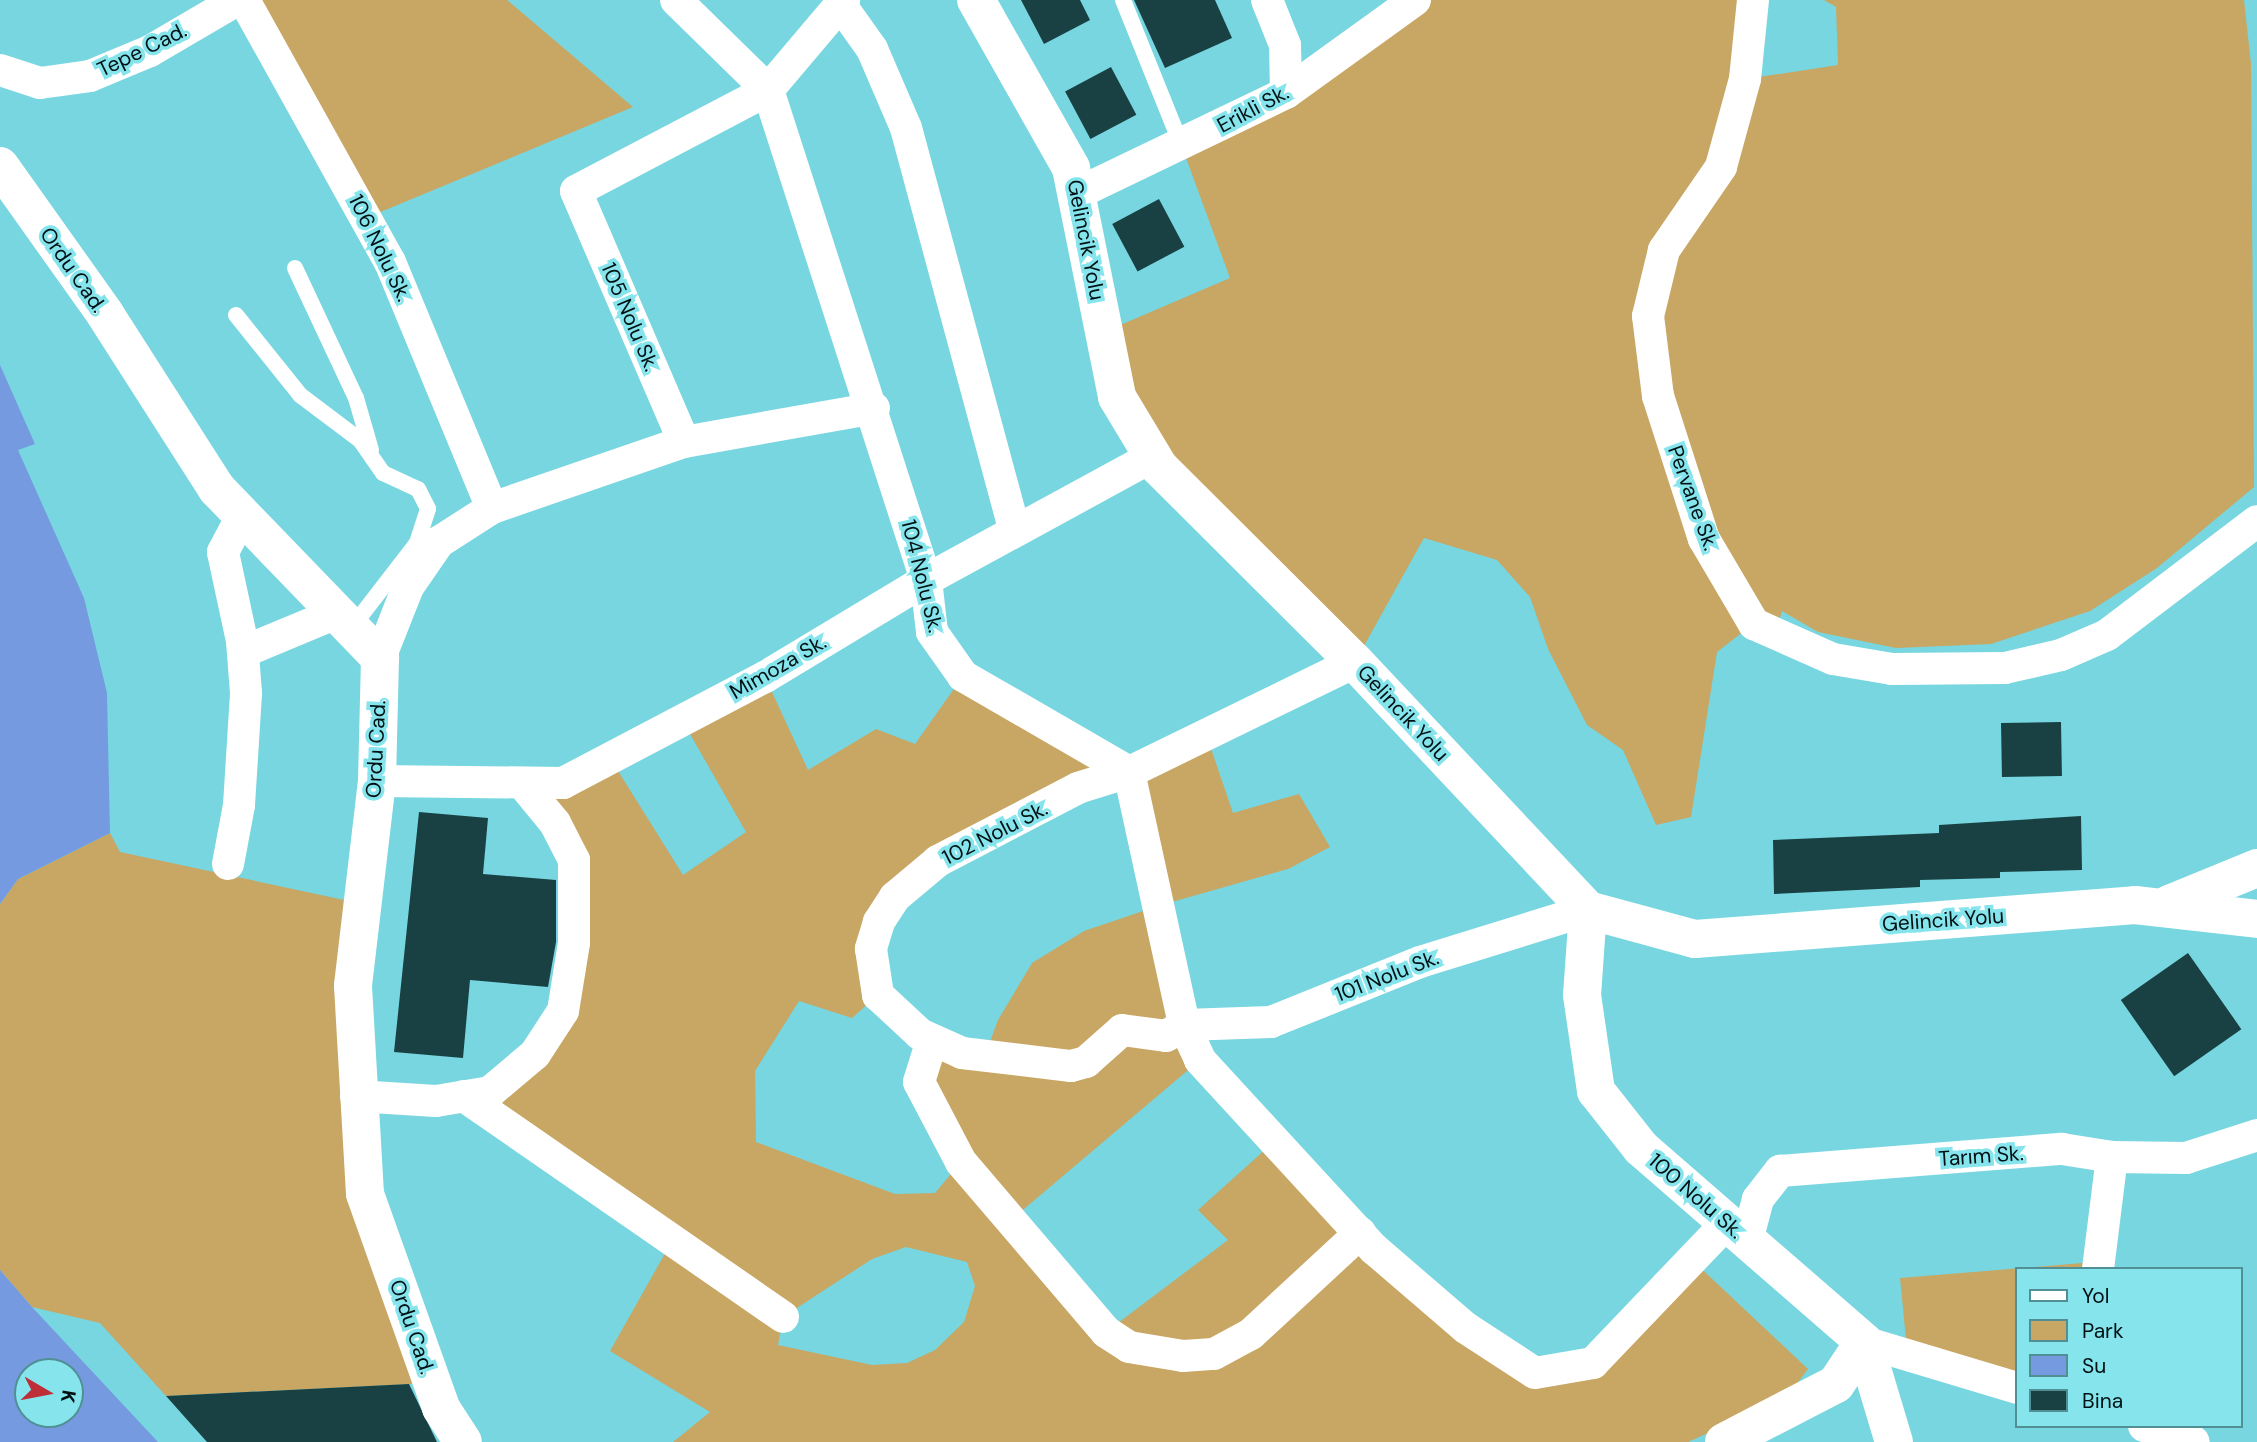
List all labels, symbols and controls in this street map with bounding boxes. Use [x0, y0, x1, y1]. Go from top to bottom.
street label: Tepe Cad. [93, 18, 191, 82]
street label: Erikli Sk. [1213, 80, 1293, 138]
street label: Gelincik Yolu [1062, 178, 1110, 302]
street label: 106 Nolu Sk. [343, 190, 417, 306]
street label: Ordu Cad. [35, 223, 111, 317]
street label: 105 Nolu Sk. [596, 259, 664, 375]
street label: Pervane Sk. [1662, 442, 1724, 554]
street label: 104 Nolu Sk. [896, 517, 948, 635]
street label: Mimoza Sk. [725, 629, 831, 705]
street label: Gelincik Yolu [1352, 660, 1454, 766]
street label: Ordu Cad. [361, 699, 391, 799]
street label: 102 Nolu Sk. [938, 796, 1052, 870]
street label: Gelincik Yolu [1881, 903, 2005, 937]
street label: 101 Nolu Sk. [1331, 945, 1443, 1007]
street label: Tarım Sk. [1938, 1140, 2024, 1172]
street label: 100 Nolu Sk. [1644, 1148, 1748, 1244]
legend [2016, 1267, 2243, 1428]
street label: Ordu Cad. [384, 1276, 440, 1378]
text: Yol [2082, 1282, 2110, 1310]
text: Park [2082, 1317, 2123, 1345]
text: Su [2082, 1352, 2106, 1380]
north arrow [14, 1358, 84, 1428]
text: Bina [2082, 1387, 2123, 1415]
text: K [55, 1388, 82, 1405]

